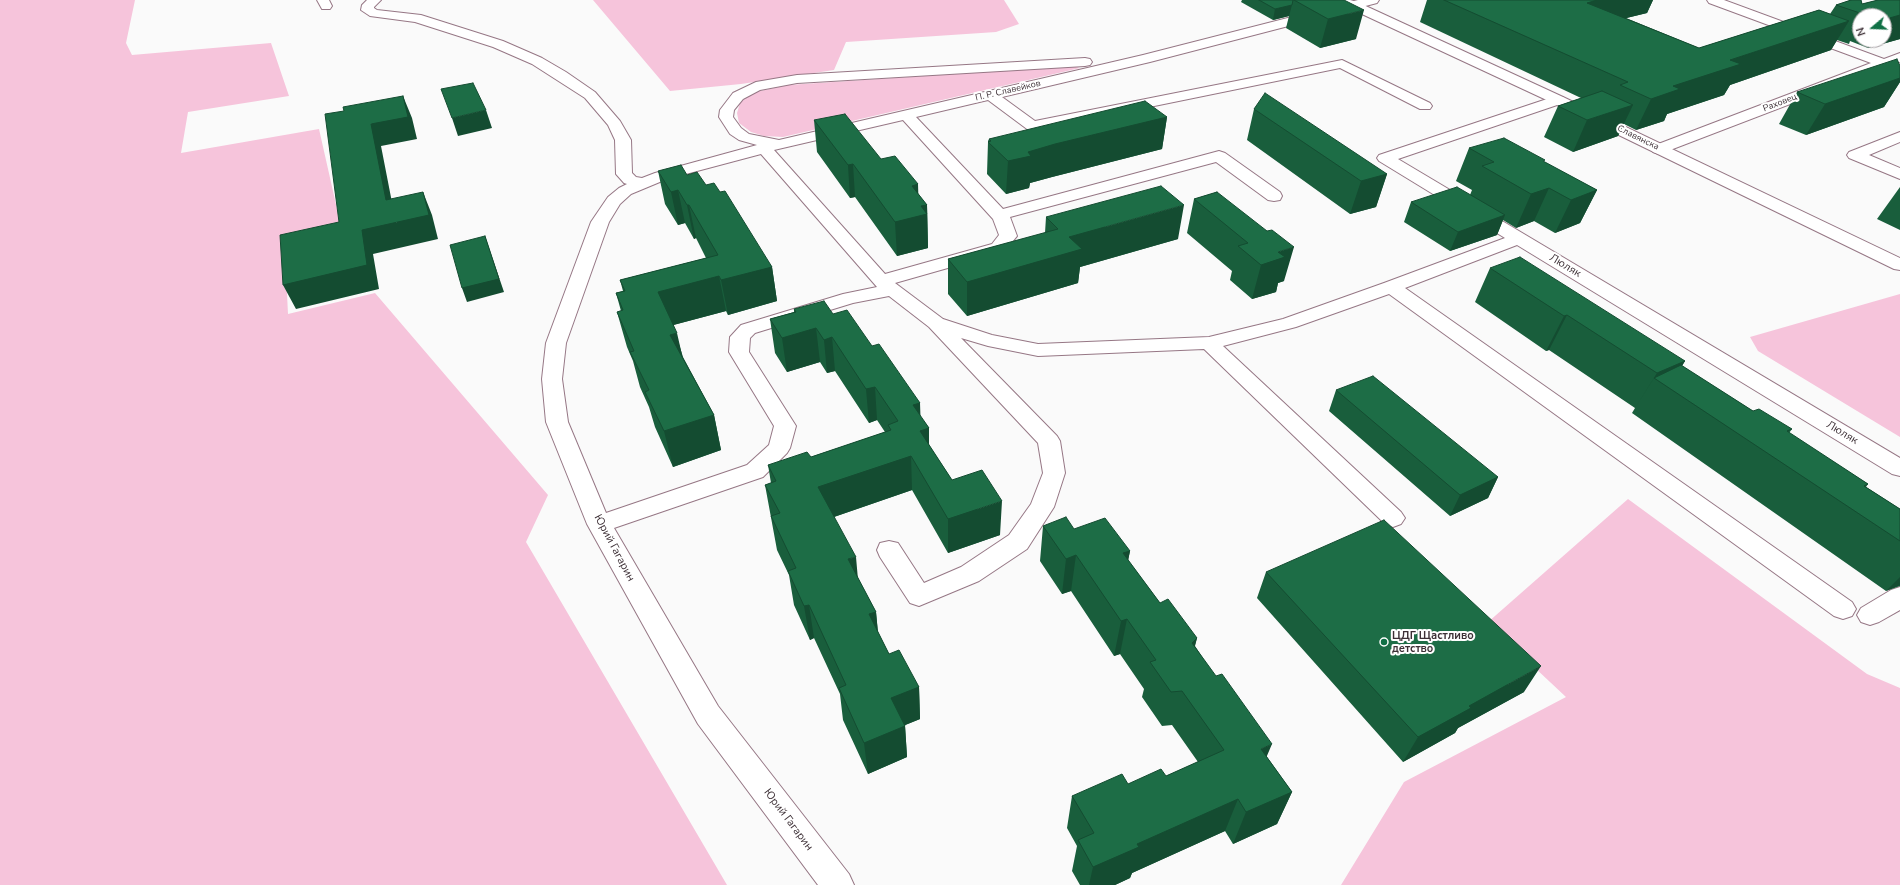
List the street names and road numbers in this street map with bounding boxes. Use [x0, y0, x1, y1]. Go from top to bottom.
street label: П. Р. Славейков [974, 78, 1042, 104]
street label: Раховец [1762, 92, 1798, 114]
street label: Славянска [1615, 123, 1661, 153]
street label: Люляк [1547, 251, 1583, 281]
street label: Люляк [1824, 418, 1860, 448]
street label: Юрий Гагарин [591, 512, 637, 584]
street label: Юрий Гагарин [761, 787, 815, 853]

